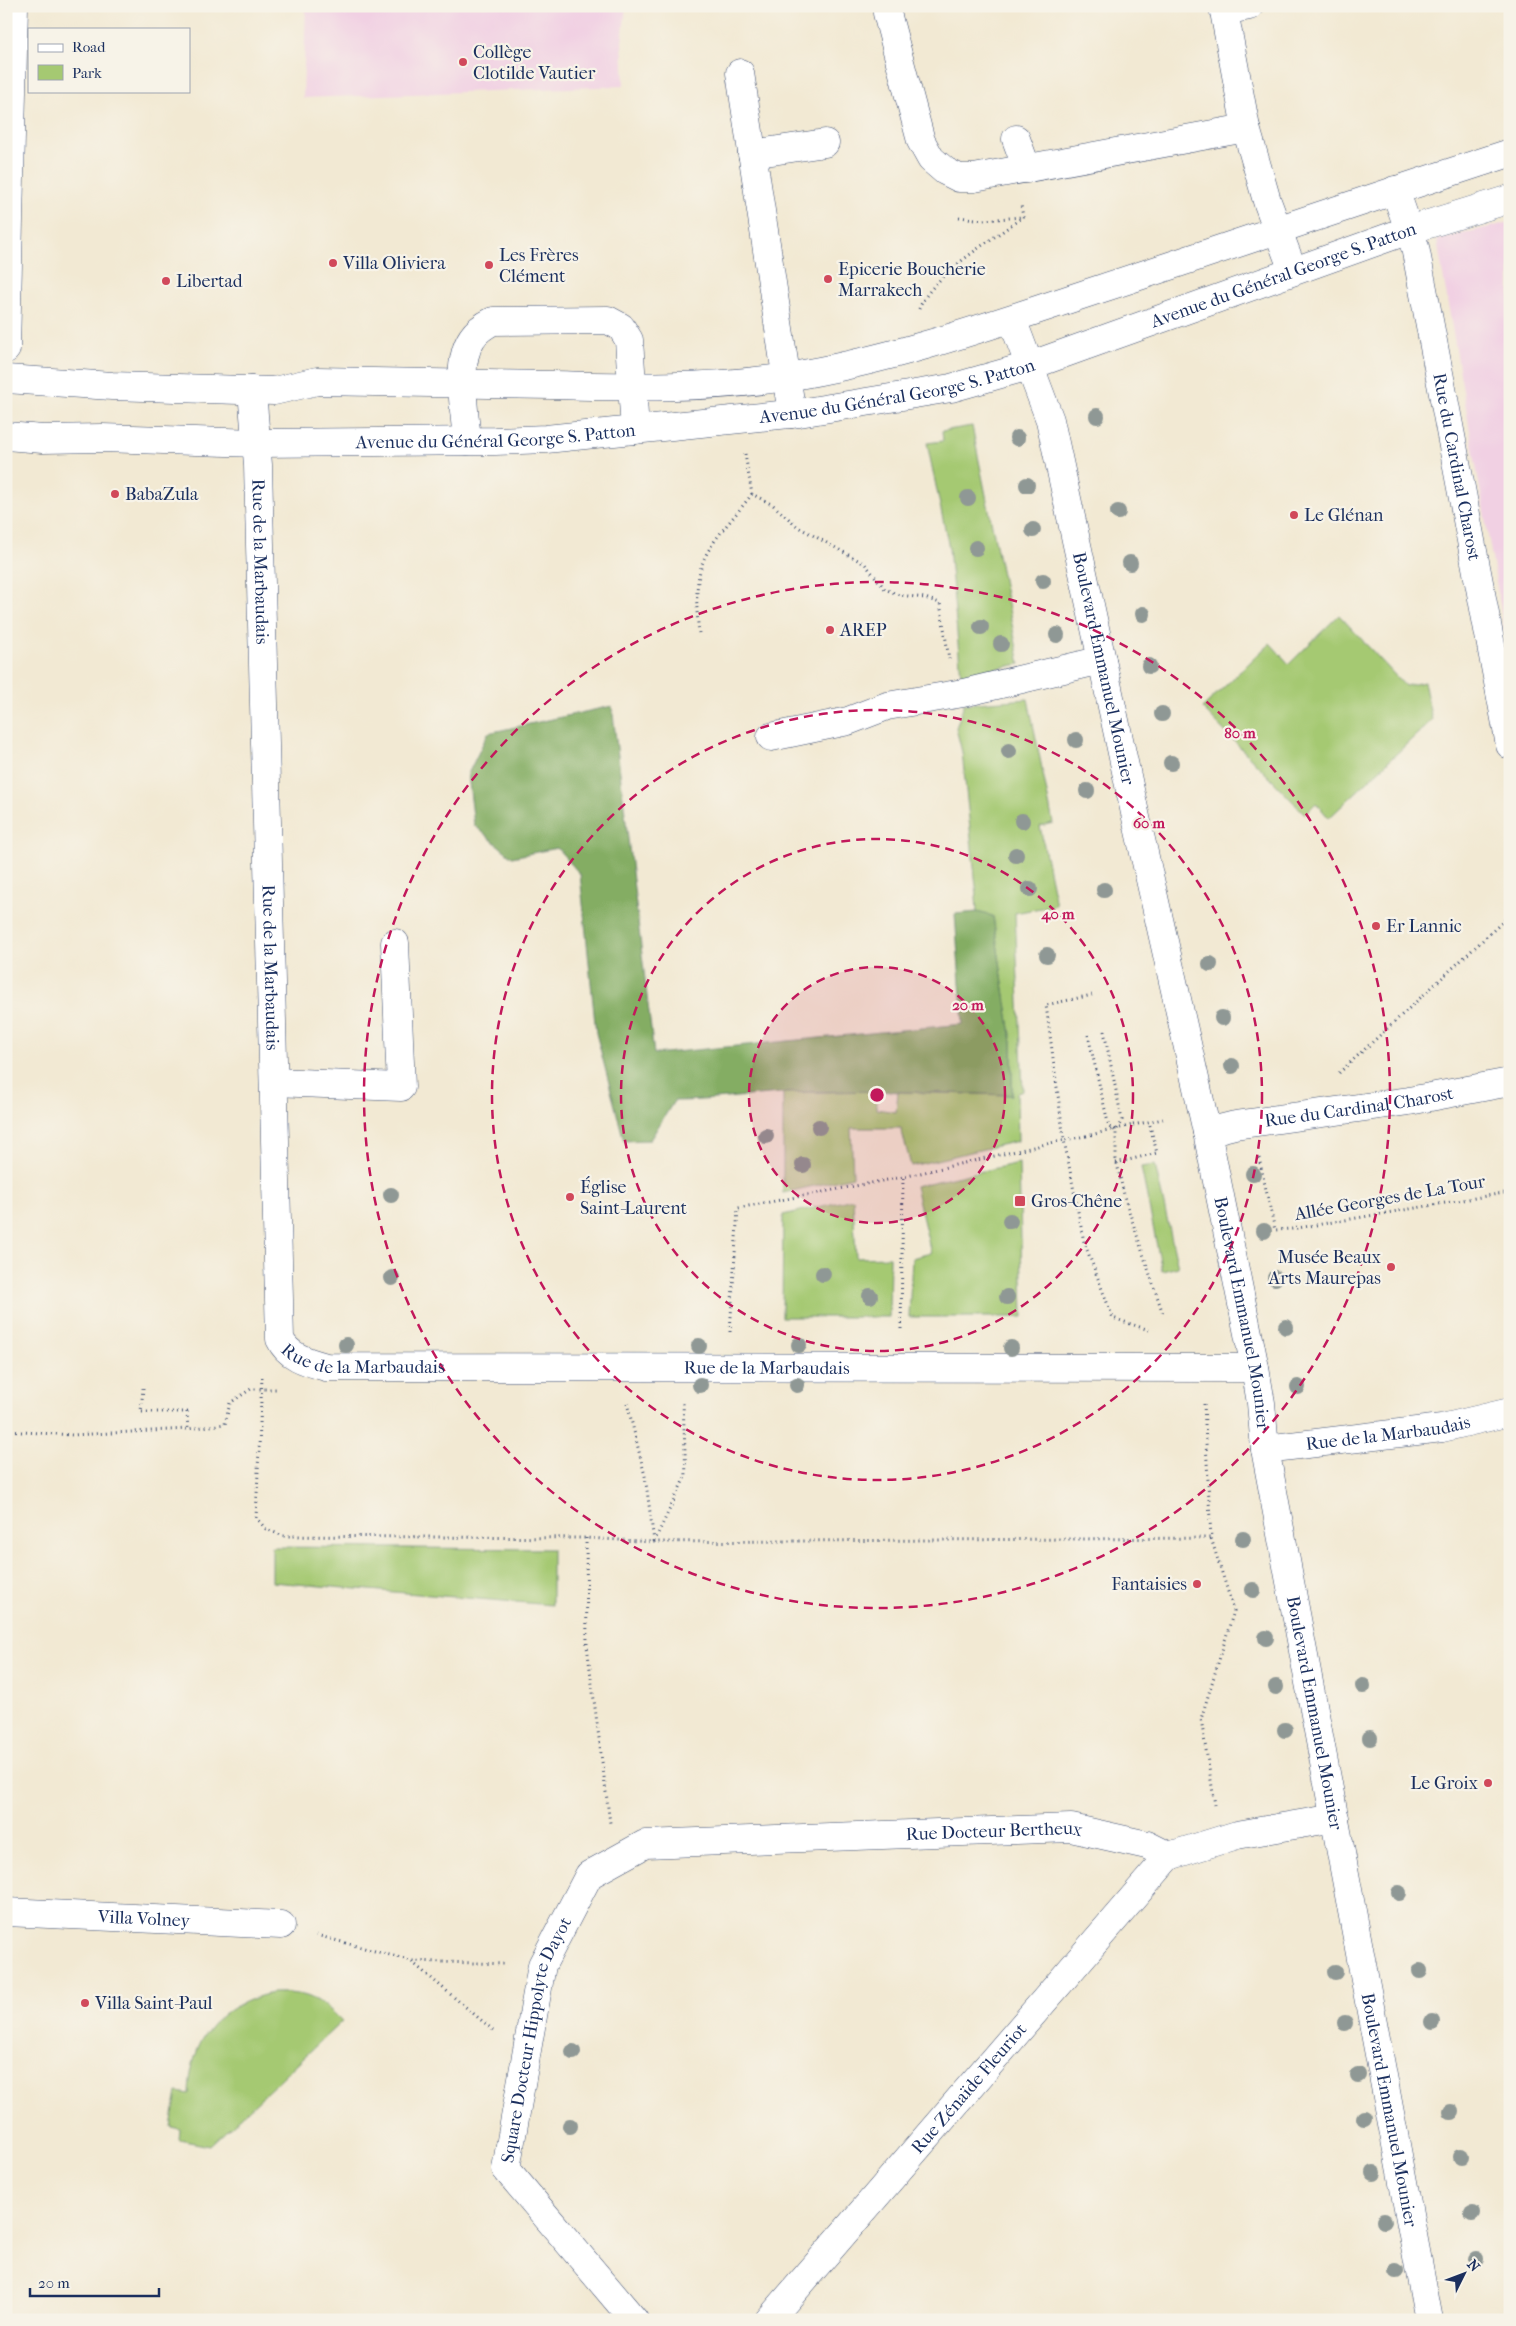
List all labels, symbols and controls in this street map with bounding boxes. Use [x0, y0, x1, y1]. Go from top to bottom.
legend [28, 28, 190, 92]
text: Road [72, 38, 106, 56]
place label: Collège Clotilde Vautier [473, 42, 596, 84]
marker: Collège Clotilde Vautier [457, 56, 469, 68]
text: Park [72, 64, 102, 82]
street label: Avenue du Général George S. Patton [1147, 218, 1419, 332]
place label: Les Frères Clément [499, 245, 579, 287]
place label: Villa Oliviera [342, 253, 446, 274]
marker: Villa Oliviera [327, 257, 339, 269]
marker: Les Frères Clément [483, 259, 495, 271]
place label: Epicerie Boucherie Marrakech [838, 259, 986, 301]
place label: Libertad [176, 271, 243, 292]
marker: Epicerie Boucherie Marrakech [822, 273, 834, 285]
marker: Libertad [160, 275, 172, 287]
street label: Avenue du Général George S. Patton [757, 354, 1038, 428]
street label: Rue du Cardinal Charost [1429, 371, 1485, 563]
street label: Avenue du Général George S. Patton [355, 419, 637, 453]
street label: Rue de la Marbaudais [248, 479, 273, 645]
place label: BabaZula [125, 484, 199, 505]
marker: BabaZula [109, 488, 121, 500]
place label: Le Glénan [1304, 505, 1384, 526]
marker: Le Glénan [1288, 509, 1300, 521]
street label: Boulevard Emmanuel Mounier [1068, 550, 1139, 787]
place label: AREP [839, 620, 887, 641]
marker: AREP [824, 624, 836, 636]
text: 80 m [1224, 724, 1256, 742]
text: 60 m [1133, 814, 1166, 832]
street label: Rue de la Marbaudais [258, 884, 283, 1051]
text: 40 m [1041, 905, 1075, 923]
place label: Er Lannic [1386, 916, 1462, 937]
marker: Er Lannic [1370, 920, 1382, 932]
text: 20 m [952, 996, 984, 1014]
street label: Rue du Cardinal Charost [1263, 1082, 1455, 1131]
centre of rings [868, 1086, 886, 1104]
street label: Allée Georges de La Tour [1292, 1171, 1487, 1225]
place label: Église Saint-Laurent [580, 1176, 687, 1219]
marker: Église Saint-Laurent [564, 1191, 576, 1203]
place label: Gros-Chêne [1031, 1191, 1122, 1212]
marker: Gros-Chêne [1013, 1194, 1027, 1208]
street label: Boulevard Emmanuel Mounier [1210, 1195, 1274, 1432]
place label: Musée Beaux Arts Maurepas [1268, 1247, 1382, 1289]
marker: Musée Beaux Arts Maurepas [1385, 1261, 1397, 1273]
street label: Rue de la Marbaudais [277, 1339, 445, 1378]
street label: Rue de la Marbaudais [684, 1357, 850, 1379]
street label: Rue de la Marbaudais [1305, 1411, 1473, 1455]
place label: Fantaisies [1111, 1574, 1187, 1595]
marker: Fantaisies [1191, 1578, 1203, 1590]
street label: Boulevard Emmanuel Mounier [1282, 1594, 1347, 1832]
place label: Le Groix [1410, 1773, 1479, 1794]
marker: Le Groix [1482, 1777, 1494, 1789]
street label: Rue Docteur Bertheux [905, 1817, 1085, 1845]
street label: Villa Volney [96, 1906, 192, 1931]
street label: Square Docteur Hippolyte Dayot [497, 1913, 576, 2165]
street label: Boulevard Emmanuel Mounier [1357, 1991, 1422, 2229]
place label: Villa Saint-Paul [94, 1993, 213, 2014]
marker: Villa Saint-Paul [79, 1997, 91, 2009]
street label: Rue Zénaïde Fleuriot [907, 2018, 1031, 2158]
north arrow [1438, 2248, 1488, 2298]
text: N [1463, 2256, 1483, 2276]
scale bar [30, 2266, 159, 2298]
text: 20 m [38, 2274, 70, 2292]

